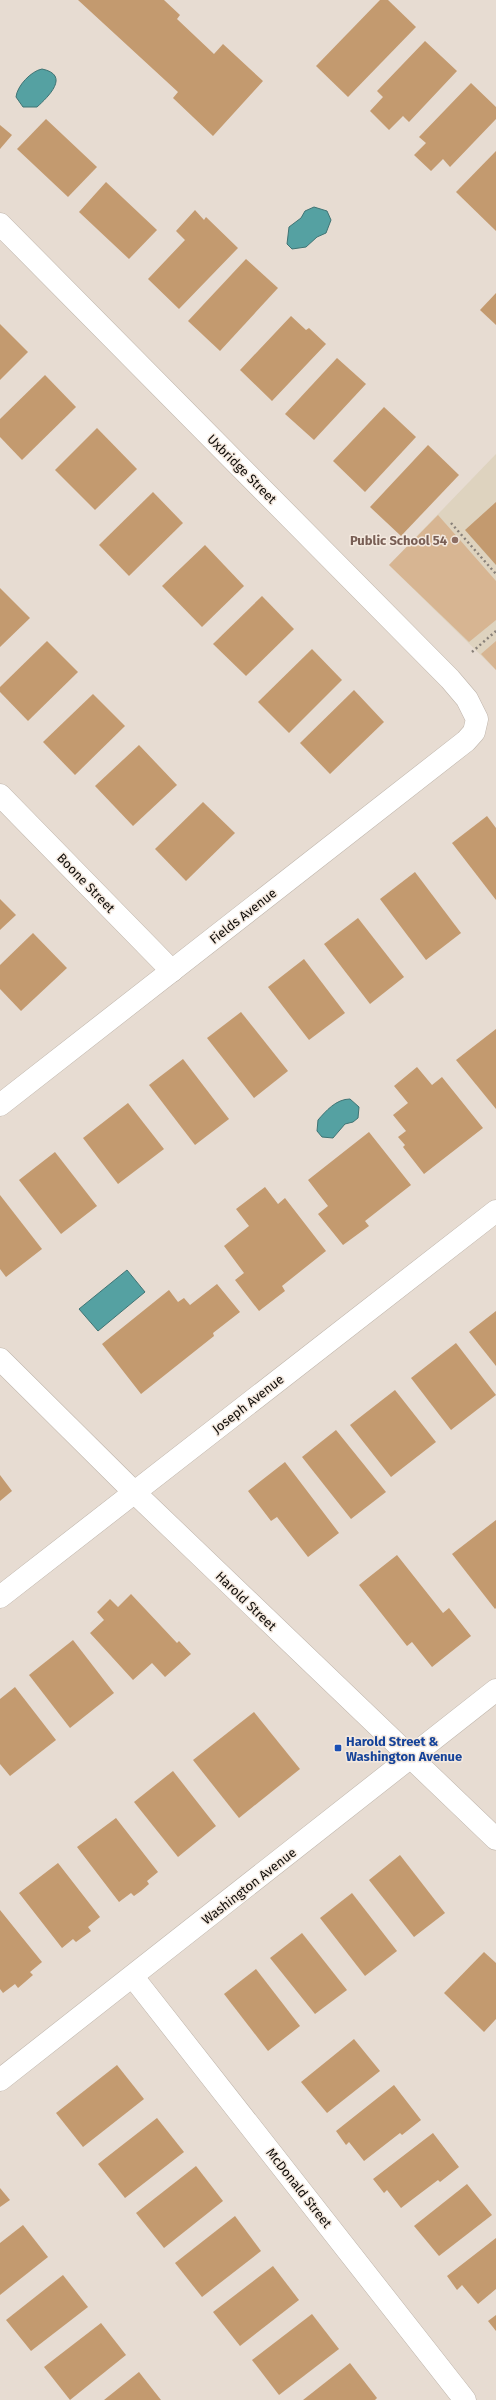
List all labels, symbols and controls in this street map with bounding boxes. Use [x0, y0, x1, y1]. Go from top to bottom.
street label: Uxbridge Street [204, 431, 280, 507]
place label: Public School 54 [350, 533, 448, 548]
marker: Public School 54 [450, 535, 460, 545]
street label: Boone Street [54, 850, 118, 916]
street label: Fields Avenue [207, 885, 279, 947]
street label: Joseph Avenue [209, 1371, 287, 1437]
street label: Harold Street [213, 1568, 280, 1634]
place label: Harold Street & Washington Avenue [346, 1734, 462, 1764]
marker: Harold Street & Washington Avenue [333, 1743, 343, 1753]
street label: Washington Avenue [199, 1845, 299, 1927]
street label: McDonald Street [263, 2145, 335, 2231]

